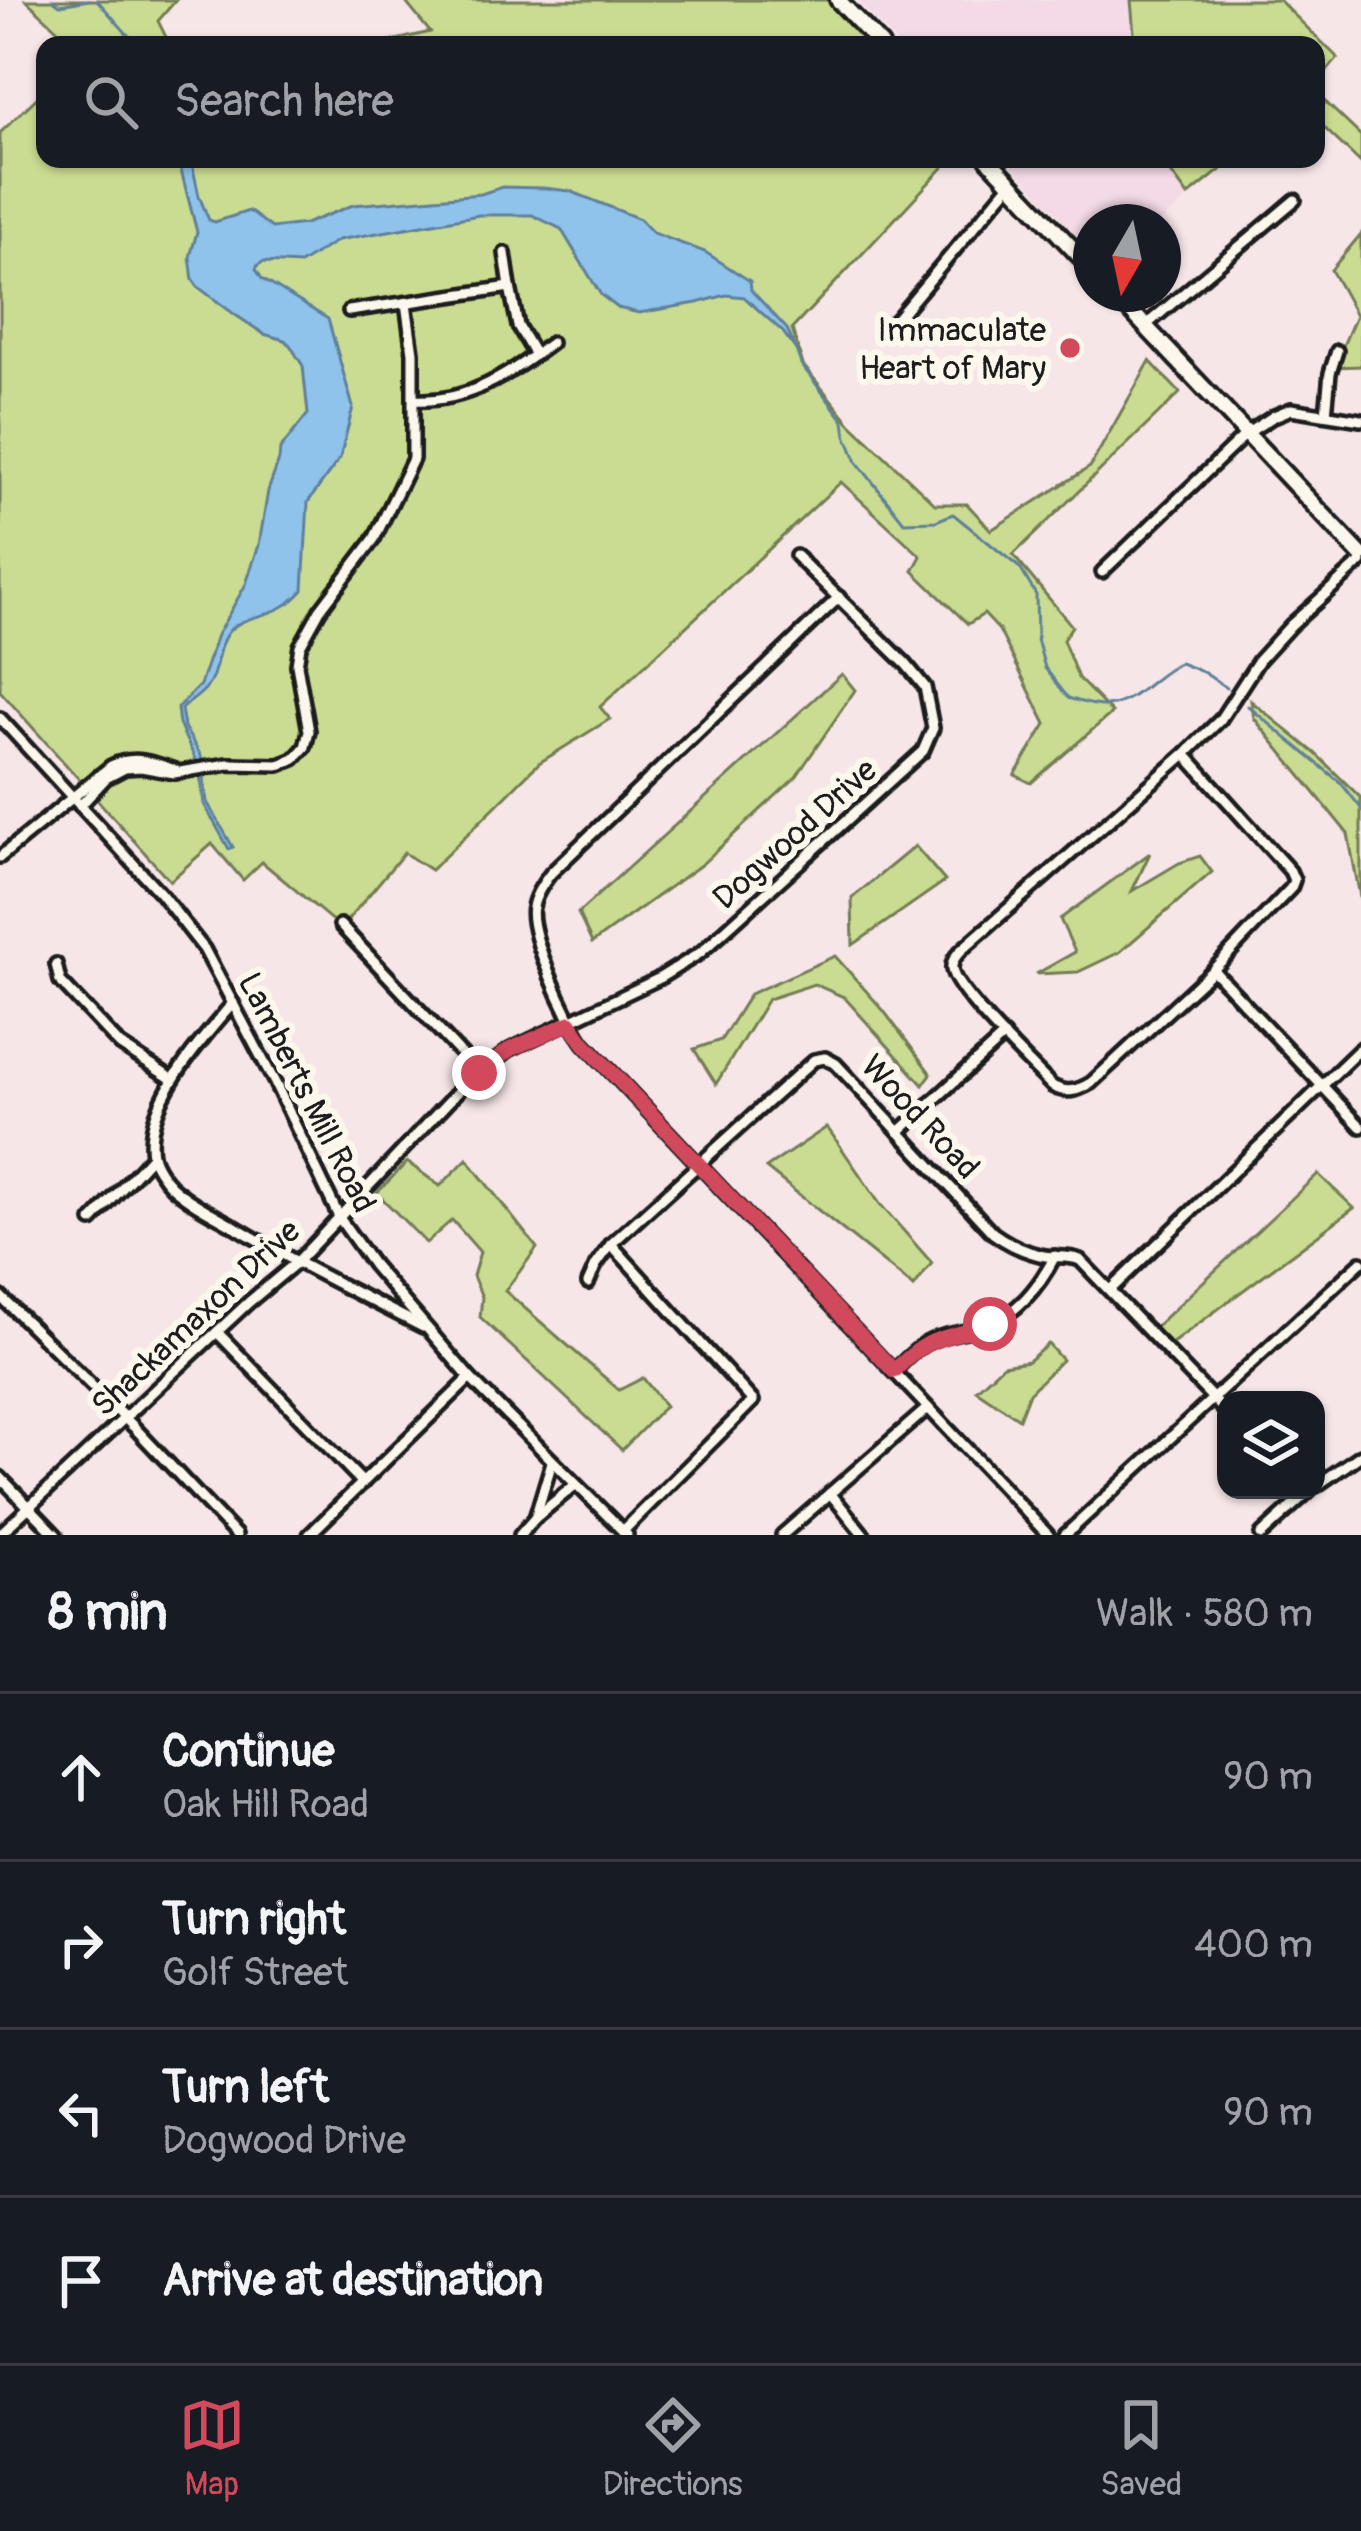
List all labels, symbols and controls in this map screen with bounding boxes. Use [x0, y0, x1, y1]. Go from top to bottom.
search box [36, 36, 1325, 168]
icon: search [78, 69, 144, 135]
text: Search here [174, 74, 394, 130]
north arrow [1073, 204, 1181, 312]
place label: Immaculate Heart of Mary [859, 310, 1046, 389]
marker: Immaculate Heart of Mary [1057, 335, 1083, 361]
street label: Dogwood Drive [705, 750, 885, 918]
street label: Lamberts Mill Road [229, 966, 385, 1219]
route end [452, 1046, 506, 1100]
street label: Wood Road [852, 1046, 988, 1188]
street label: Shackamaxon Drive [83, 1211, 309, 1425]
route start [963, 1297, 1017, 1351]
map controls [1217, 1391, 1325, 1499]
button: layers [1217, 1391, 1325, 1499]
text: 8 min [48, 1581, 168, 1645]
text: Walk · 580 m [1096, 1589, 1313, 1638]
text: Continue [162, 1724, 335, 1780]
icon: ahead [48, 1744, 114, 1810]
text: 90 m [1223, 1752, 1313, 1801]
text: Oak Hill Road [162, 1780, 369, 1829]
text: Turn right [162, 1892, 346, 1948]
icon: right [48, 1912, 114, 1978]
text: 400 m [1194, 1920, 1313, 1969]
text: Golf Street [162, 1948, 348, 1997]
text: Turn left [162, 2060, 329, 2116]
icon: left [48, 2080, 114, 2146]
text: 90 m [1223, 2088, 1313, 2137]
text: Dogwood Drive [162, 2116, 406, 2165]
icon: arrive [48, 2248, 114, 2314]
text: Arrive at destination [162, 2253, 543, 2309]
tab: Map [179, 2392, 245, 2505]
tab: Directions [603, 2392, 743, 2505]
tab: Saved [1100, 2392, 1182, 2505]

